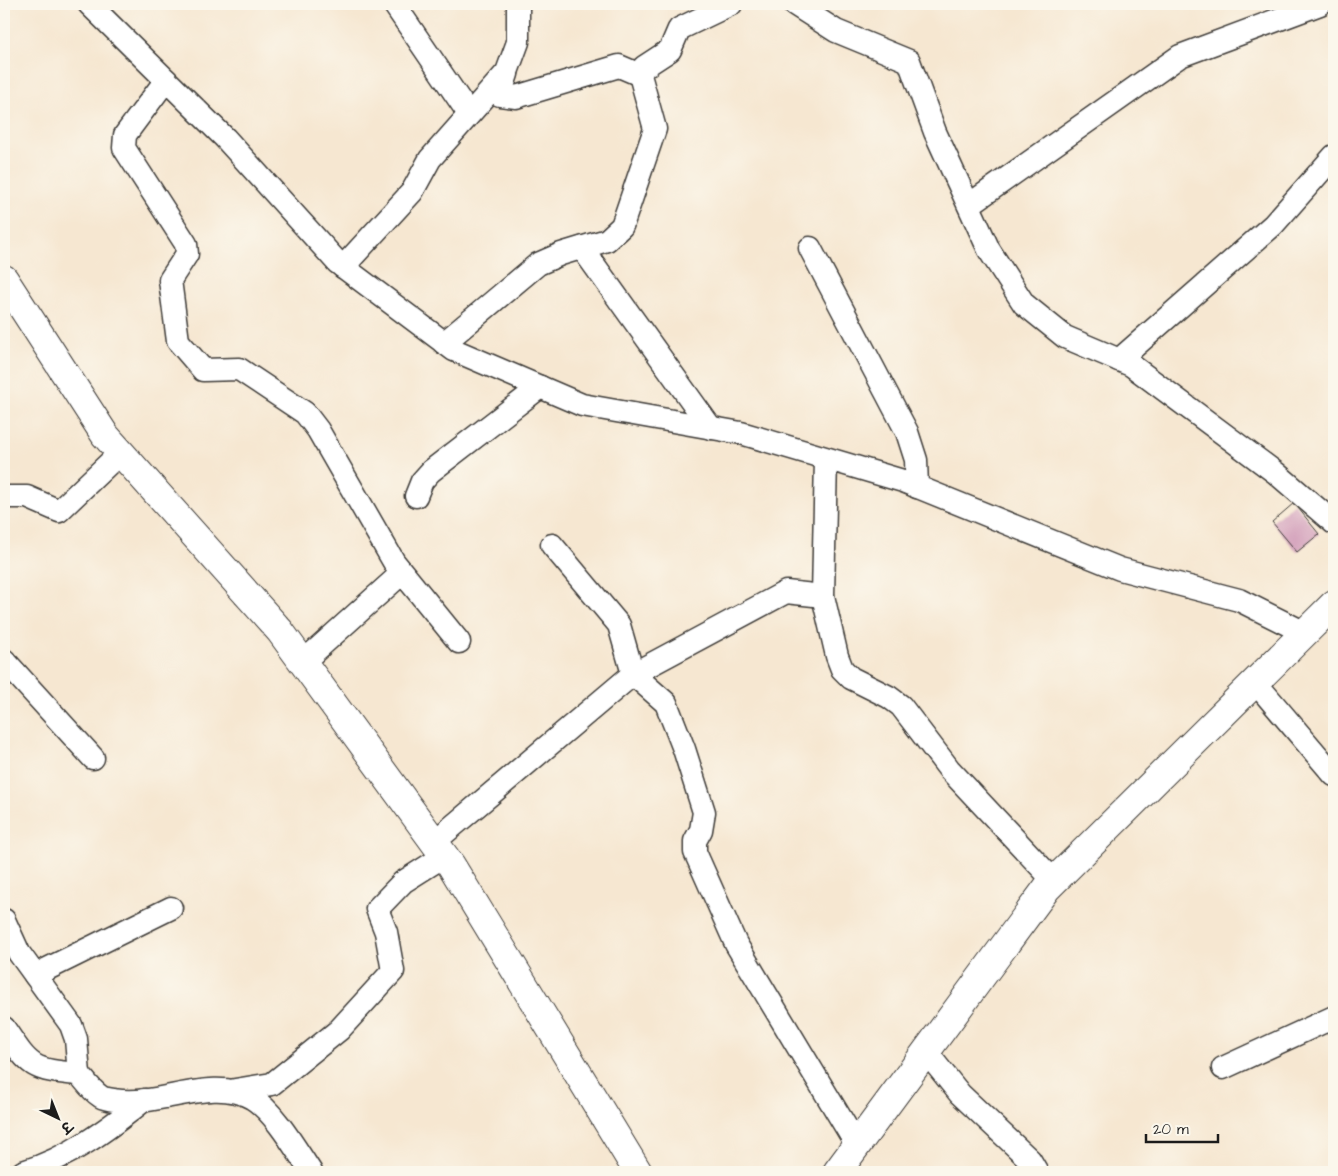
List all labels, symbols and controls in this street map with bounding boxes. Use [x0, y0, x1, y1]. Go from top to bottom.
north arrow [32, 1094, 82, 1144]
scale bar [1146, 1111, 1218, 1143]
text: उ [55, 1115, 78, 1138]
text: 20 m [1153, 1119, 1189, 1140]

